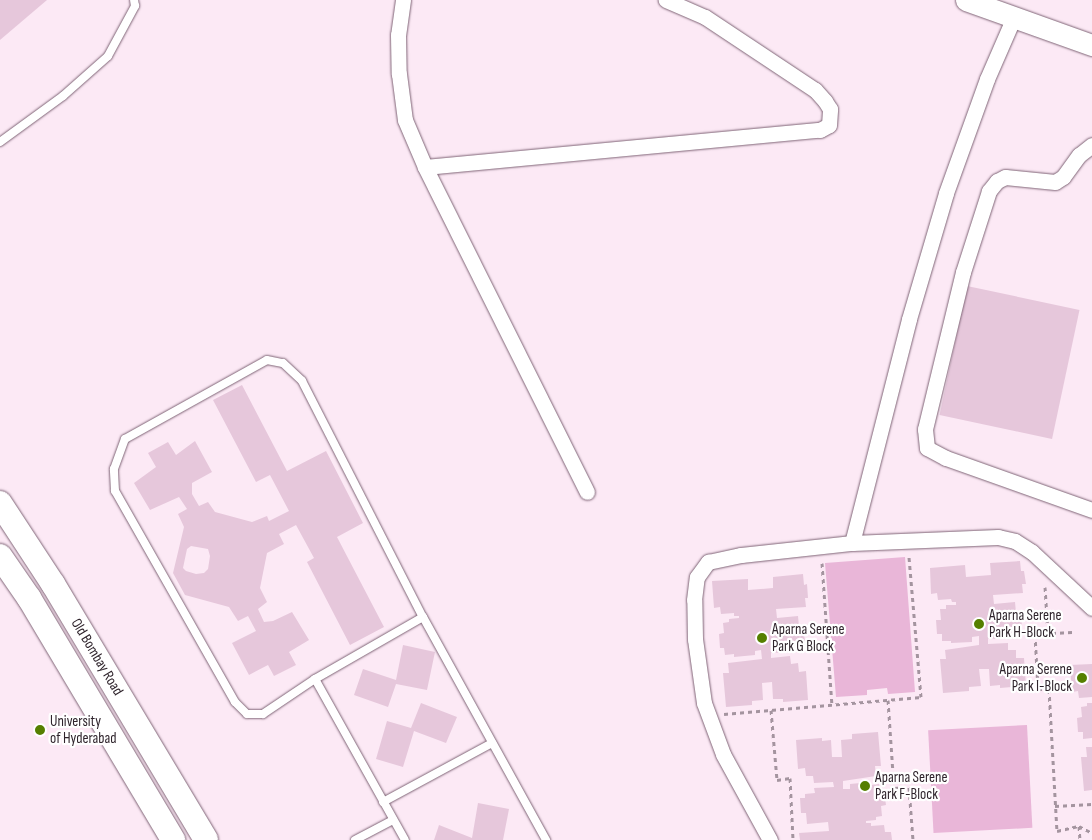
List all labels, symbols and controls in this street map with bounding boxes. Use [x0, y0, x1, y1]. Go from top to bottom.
place label: Aparna Serene Park H-Block [989, 606, 1062, 641]
street label: Old Bombay Road [67, 615, 127, 699]
marker: Aparna Serene Park H-Block [973, 618, 985, 630]
place label: Aparna Serene Park G Block [772, 620, 845, 655]
marker: Aparna Serene Park G Block [756, 632, 768, 644]
place label: Aparna Serene Park I-Block [999, 660, 1072, 695]
marker: Aparna Serene Park I-Block [1076, 672, 1088, 684]
place label: University of Hyderabad [50, 712, 117, 747]
marker: University of Hyderabad [34, 724, 46, 736]
place label: Aparna Serene Park F-Block [875, 768, 948, 803]
marker: Aparna Serene Park F-Block [859, 780, 871, 792]

